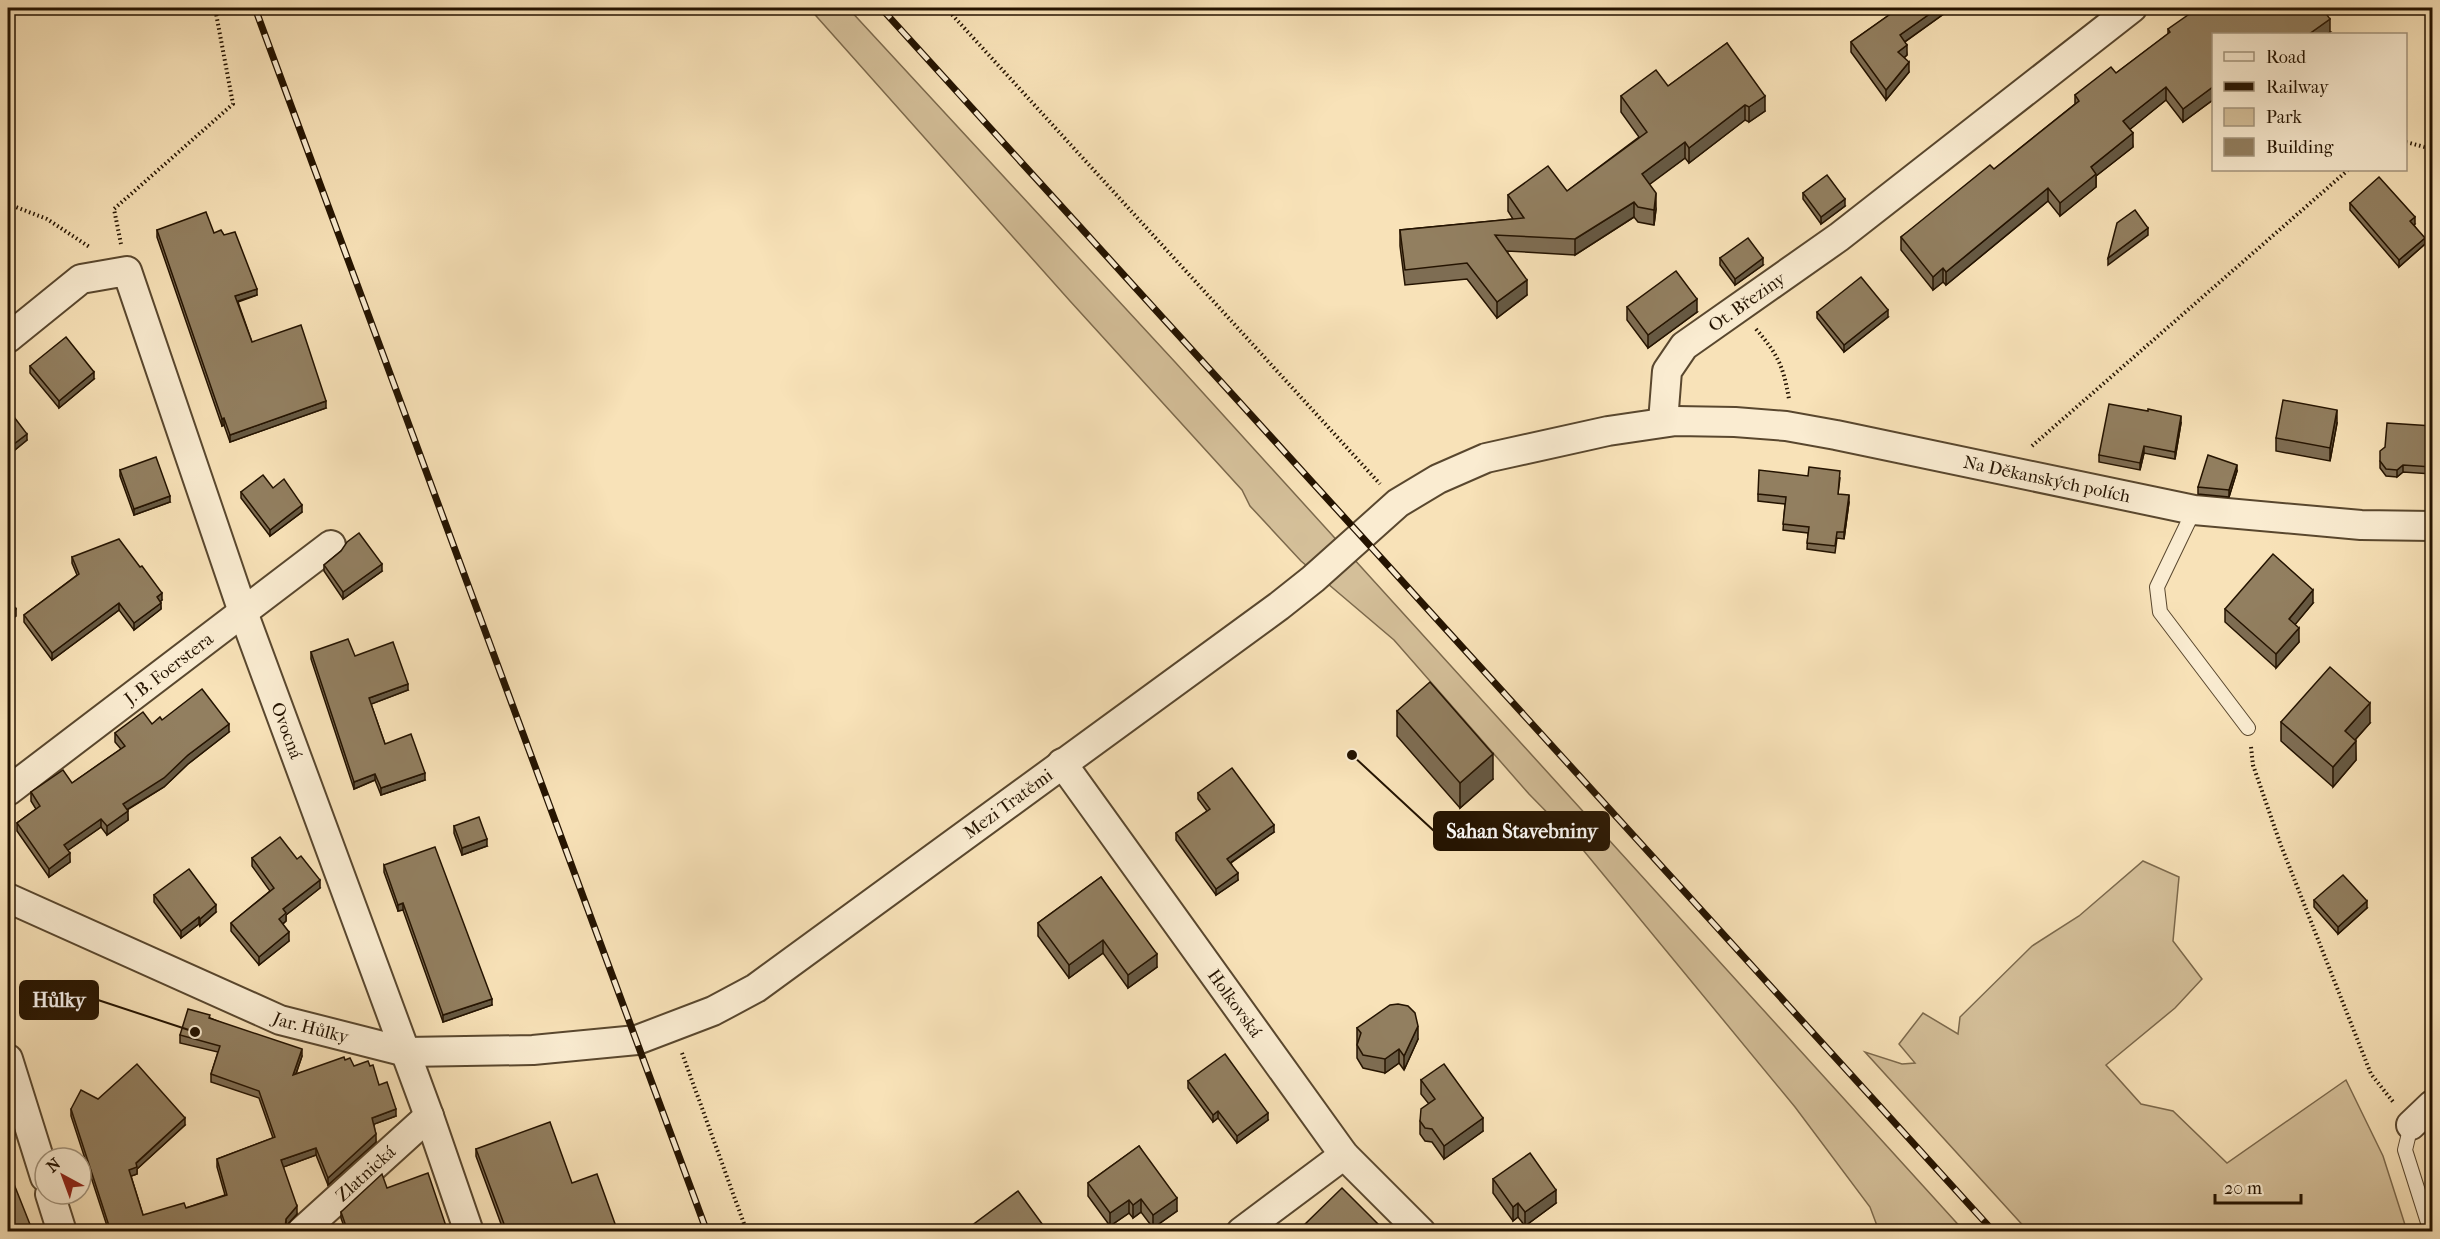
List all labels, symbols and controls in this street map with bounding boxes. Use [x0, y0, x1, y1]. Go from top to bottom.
legend [2212, 33, 2407, 171]
text: Road [2266, 47, 2306, 68]
text: Railway [2266, 77, 2330, 98]
text: Park [2266, 107, 2303, 128]
text: Building [2266, 137, 2334, 158]
street label: Ot. Březiny [1704, 267, 1790, 336]
street label: Na Děkanských polích [1962, 451, 2132, 507]
street label: J. B. Foerstera [119, 628, 218, 710]
street label: Ovocná [267, 699, 307, 762]
street label: Mezi Tratěmi [960, 764, 1057, 843]
callout: Sahan Stavebniny [1434, 812, 1609, 850]
text: Sahan Stavebniny [1446, 820, 1599, 843]
street label: Holkovská [1203, 965, 1267, 1042]
callout: Hůlky [20, 981, 98, 1019]
text: Hůlky [32, 989, 87, 1012]
street label: Jar. Hůlky [268, 1007, 352, 1048]
street label: Zlatnická [331, 1141, 400, 1206]
north arrow [33, 1146, 93, 1206]
text: N [43, 1153, 65, 1176]
scale bar [2215, 1167, 2300, 1205]
text: 20 m [2224, 1178, 2262, 1199]

